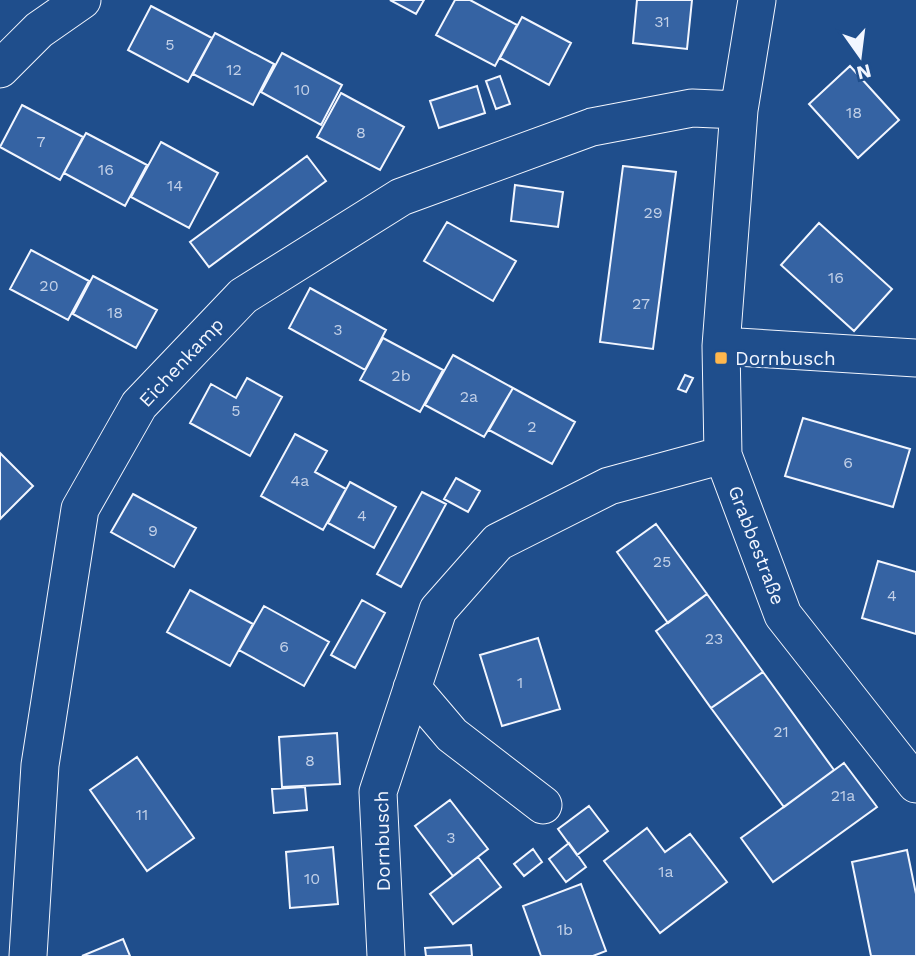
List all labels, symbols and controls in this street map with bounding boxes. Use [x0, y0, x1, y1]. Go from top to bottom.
house number: 31 [654, 12, 670, 31]
north arrow [825, 21, 895, 91]
house number: 5 [165, 35, 175, 54]
text: N [854, 59, 874, 85]
house number: 12 [226, 60, 242, 79]
house number: 10 [294, 80, 310, 99]
house number: 18 [846, 103, 862, 122]
house number: 8 [356, 123, 366, 142]
house number: 7 [37, 132, 46, 151]
house number: 16 [98, 160, 114, 179]
house number: 14 [167, 176, 183, 195]
house number: 29 [643, 203, 663, 222]
house number: 16 [828, 268, 844, 287]
house number: 20 [39, 276, 59, 295]
house number: 27 [632, 294, 650, 313]
house number: 18 [107, 303, 123, 322]
street label: Eichenkamp [134, 313, 229, 412]
house number: 3 [333, 320, 343, 339]
place label: Dornbusch [735, 347, 836, 370]
marker: Dornbusch [713, 350, 729, 366]
house number: 2b [391, 366, 411, 385]
house number: 2a [460, 387, 478, 406]
house number: 5 [231, 401, 241, 420]
house number: 2 [527, 417, 537, 436]
house number: 6 [843, 453, 853, 472]
house number: 4a [291, 471, 309, 490]
street label: Grabbestraße [723, 482, 790, 608]
house number: 4 [357, 506, 367, 525]
house number: 9 [148, 521, 158, 540]
house number: 25 [653, 552, 671, 571]
house number: 4 [887, 586, 897, 605]
house number: 23 [705, 629, 723, 648]
house number: 6 [279, 637, 289, 656]
house number: 1 [517, 673, 523, 692]
house number: 21 [773, 722, 789, 741]
house number: 8 [305, 751, 315, 770]
house number: 21a [831, 786, 855, 805]
street label: Dornbusch [370, 790, 395, 892]
house number: 11 [136, 805, 148, 824]
house number: 3 [446, 828, 456, 847]
house number: 1a [658, 862, 674, 881]
house number: 10 [304, 869, 320, 888]
house number: 1b [557, 920, 573, 939]

